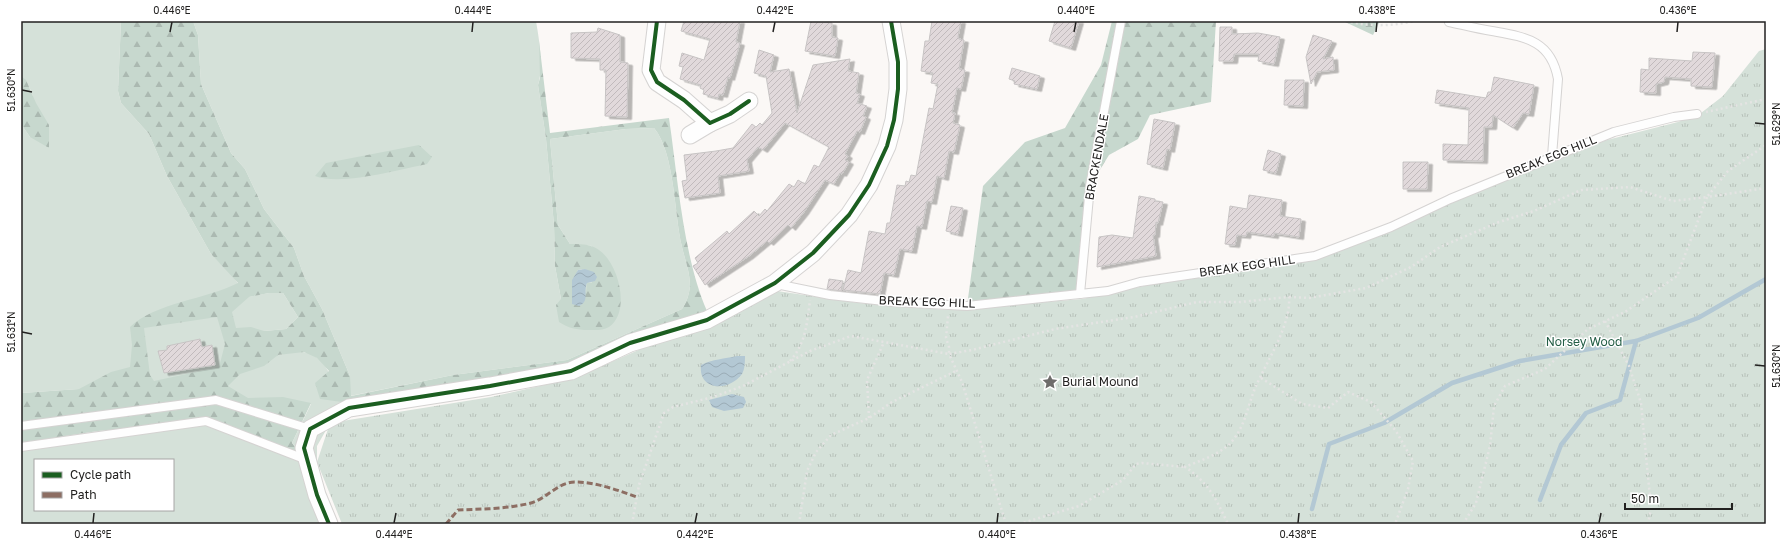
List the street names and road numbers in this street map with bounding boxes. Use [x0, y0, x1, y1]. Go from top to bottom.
street label: BRACKENDALE [1082, 113, 1111, 201]
street label: BREAK EGG HILL [1503, 131, 1599, 182]
street label: BREAK EGG HILL [1198, 251, 1296, 280]
street label: BREAK EGG HILL [878, 292, 976, 311]

